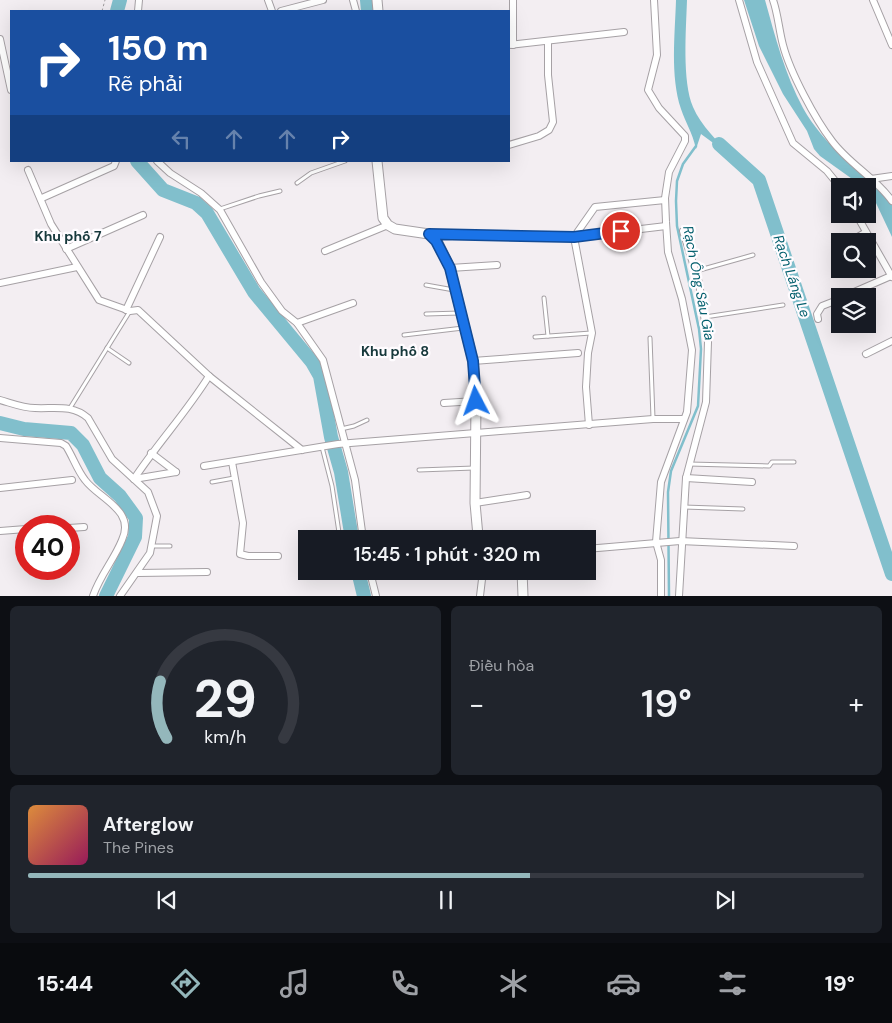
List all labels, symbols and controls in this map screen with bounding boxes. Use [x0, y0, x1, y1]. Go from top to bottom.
text: 150 m [108, 25, 208, 71]
icon: right [25, 30, 90, 95]
text: Rẽ phải [108, 69, 183, 98]
icon: left [167, 125, 195, 153]
icon: ahead [220, 125, 248, 153]
icon: ahead [273, 125, 301, 153]
icon: right [326, 125, 354, 153]
map controls [831, 178, 876, 333]
button: sound [831, 178, 876, 223]
pin [600, 210, 642, 252]
icon: arrive [607, 217, 635, 245]
water label: Rạch Ông Sáu Gia [679, 224, 719, 342]
district label: Khu phố 7 [35, 227, 102, 245]
water label: Rạch Láng Le [769, 232, 815, 320]
button: search [831, 233, 876, 278]
button: layers [831, 288, 876, 333]
district label: Khu phố 8 [361, 342, 429, 360]
position arrow [449, 374, 501, 426]
speed limit sign: 40 [15, 515, 80, 580]
text: 15:45 · 1 phút · 320 m [354, 542, 540, 567]
text: Điều hòa [469, 655, 534, 676]
text: 29 [194, 665, 257, 733]
text: 19° [641, 679, 692, 729]
text: − [469, 686, 484, 723]
text: + [849, 686, 864, 723]
text: km/h [204, 725, 247, 749]
text: Afterglow [103, 812, 194, 837]
text: The Pines [103, 837, 174, 858]
icon: previous [153, 886, 181, 914]
icon: pause [432, 886, 460, 914]
icon: next [711, 886, 739, 914]
icon: directions [168, 966, 203, 1001]
icon: music [277, 966, 312, 1001]
icon: phone [387, 966, 422, 1001]
icon: climate [496, 966, 531, 1001]
icon: car [606, 966, 641, 1001]
icon: filters [715, 966, 750, 1001]
text: 15:44 [37, 969, 93, 998]
text: 19° [825, 969, 855, 998]

